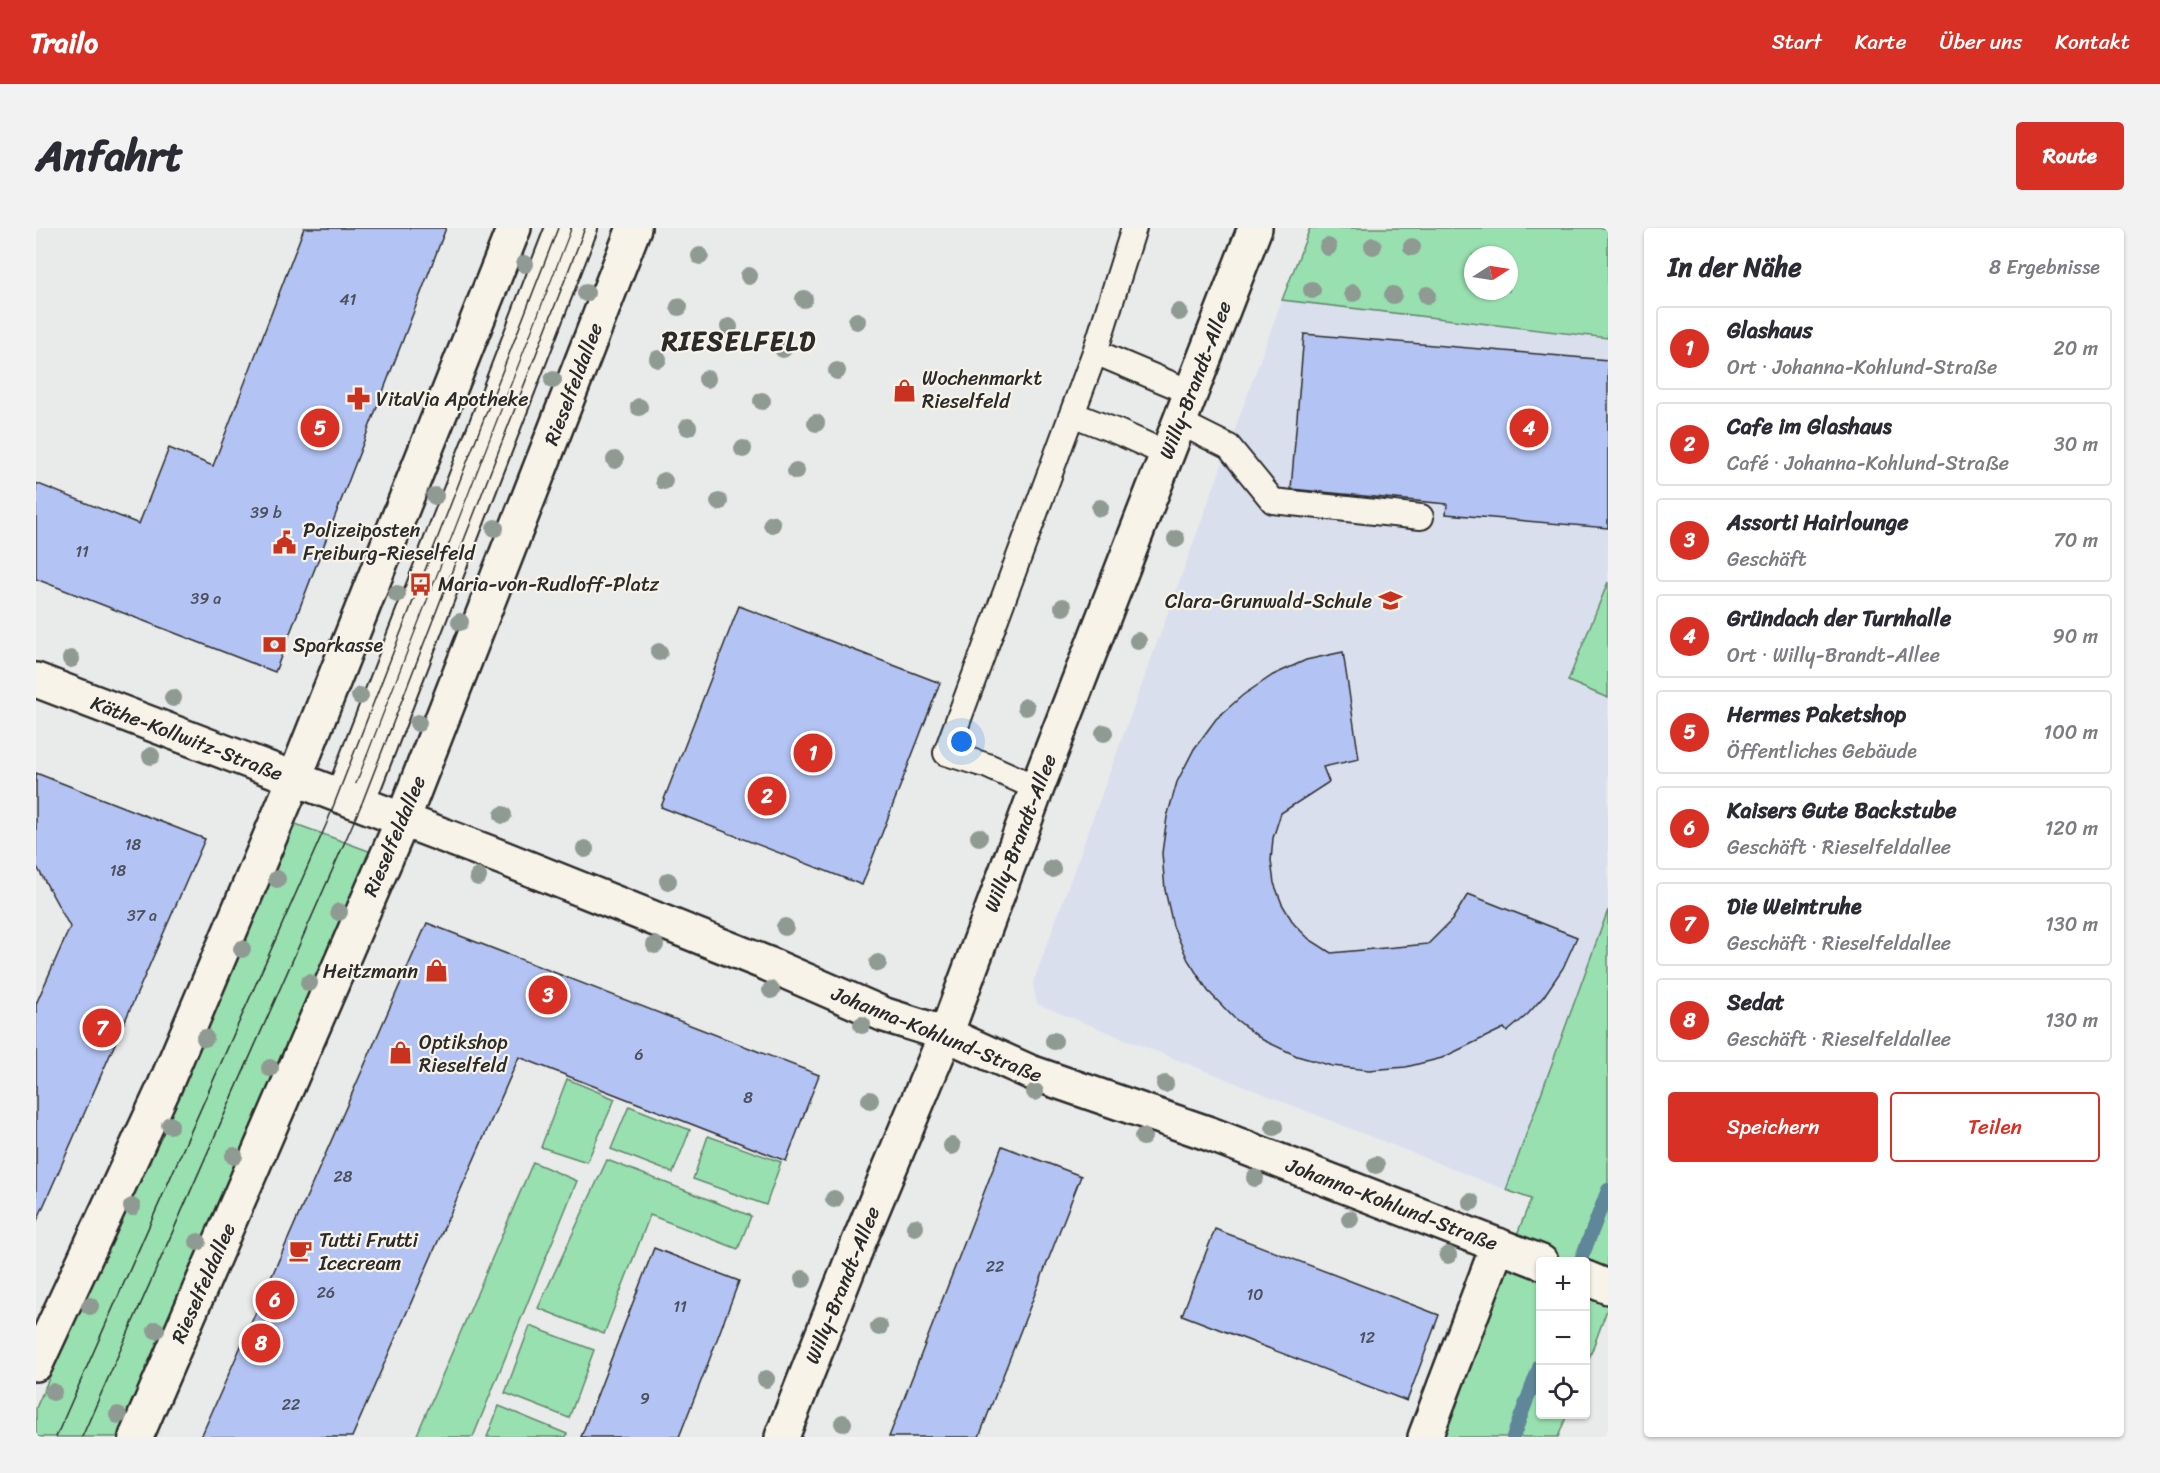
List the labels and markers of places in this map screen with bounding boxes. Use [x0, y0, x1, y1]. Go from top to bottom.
place label: Wochenmarkt Rieselfeld [922, 361, 1042, 419]
shop icon: Wochenmarkt Rieselfeld [891, 377, 917, 403]
place label: VitaVia Apotheke [376, 382, 528, 417]
pharmacy icon: VitaVia Apotheke [345, 386, 371, 412]
pin: 5 [300, 406, 340, 450]
pin: 4 [1510, 406, 1548, 450]
place label: Polizeiposten Freiburg-Rieselfeld [303, 513, 476, 571]
public building icon: Polizeiposten Freiburg-Rieselfeld [272, 529, 298, 555]
place label: Maria-von-Rudloff-Platz [438, 567, 660, 602]
bus stop icon: Maria-von-Rudloff-Platz [407, 571, 433, 597]
place label: Clara-Grunwald-Schule [1165, 584, 1372, 619]
school or university icon: Clara-Grunwald-Schule [1377, 588, 1403, 614]
place label: Sparkasse [293, 628, 383, 663]
bank icon: Sparkasse [262, 632, 288, 658]
pin: 1 [794, 730, 832, 776]
pin: 2 [748, 774, 786, 818]
place label: Heitzmann [323, 954, 418, 989]
shop icon: Heitzmann [423, 958, 449, 984]
pin: 3 [528, 972, 568, 1017]
pin: 7 [82, 1006, 122, 1050]
place label: Optikshop Rieselfeld [419, 1025, 508, 1083]
shop icon: Optikshop Rieselfeld [388, 1040, 414, 1066]
place label: Tutti Frutti Icecream [318, 1223, 420, 1281]
cafe icon: Tutti Frutti Icecream [288, 1238, 314, 1264]
pin: 6 [256, 1278, 294, 1322]
pin: 8 [242, 1320, 280, 1366]

